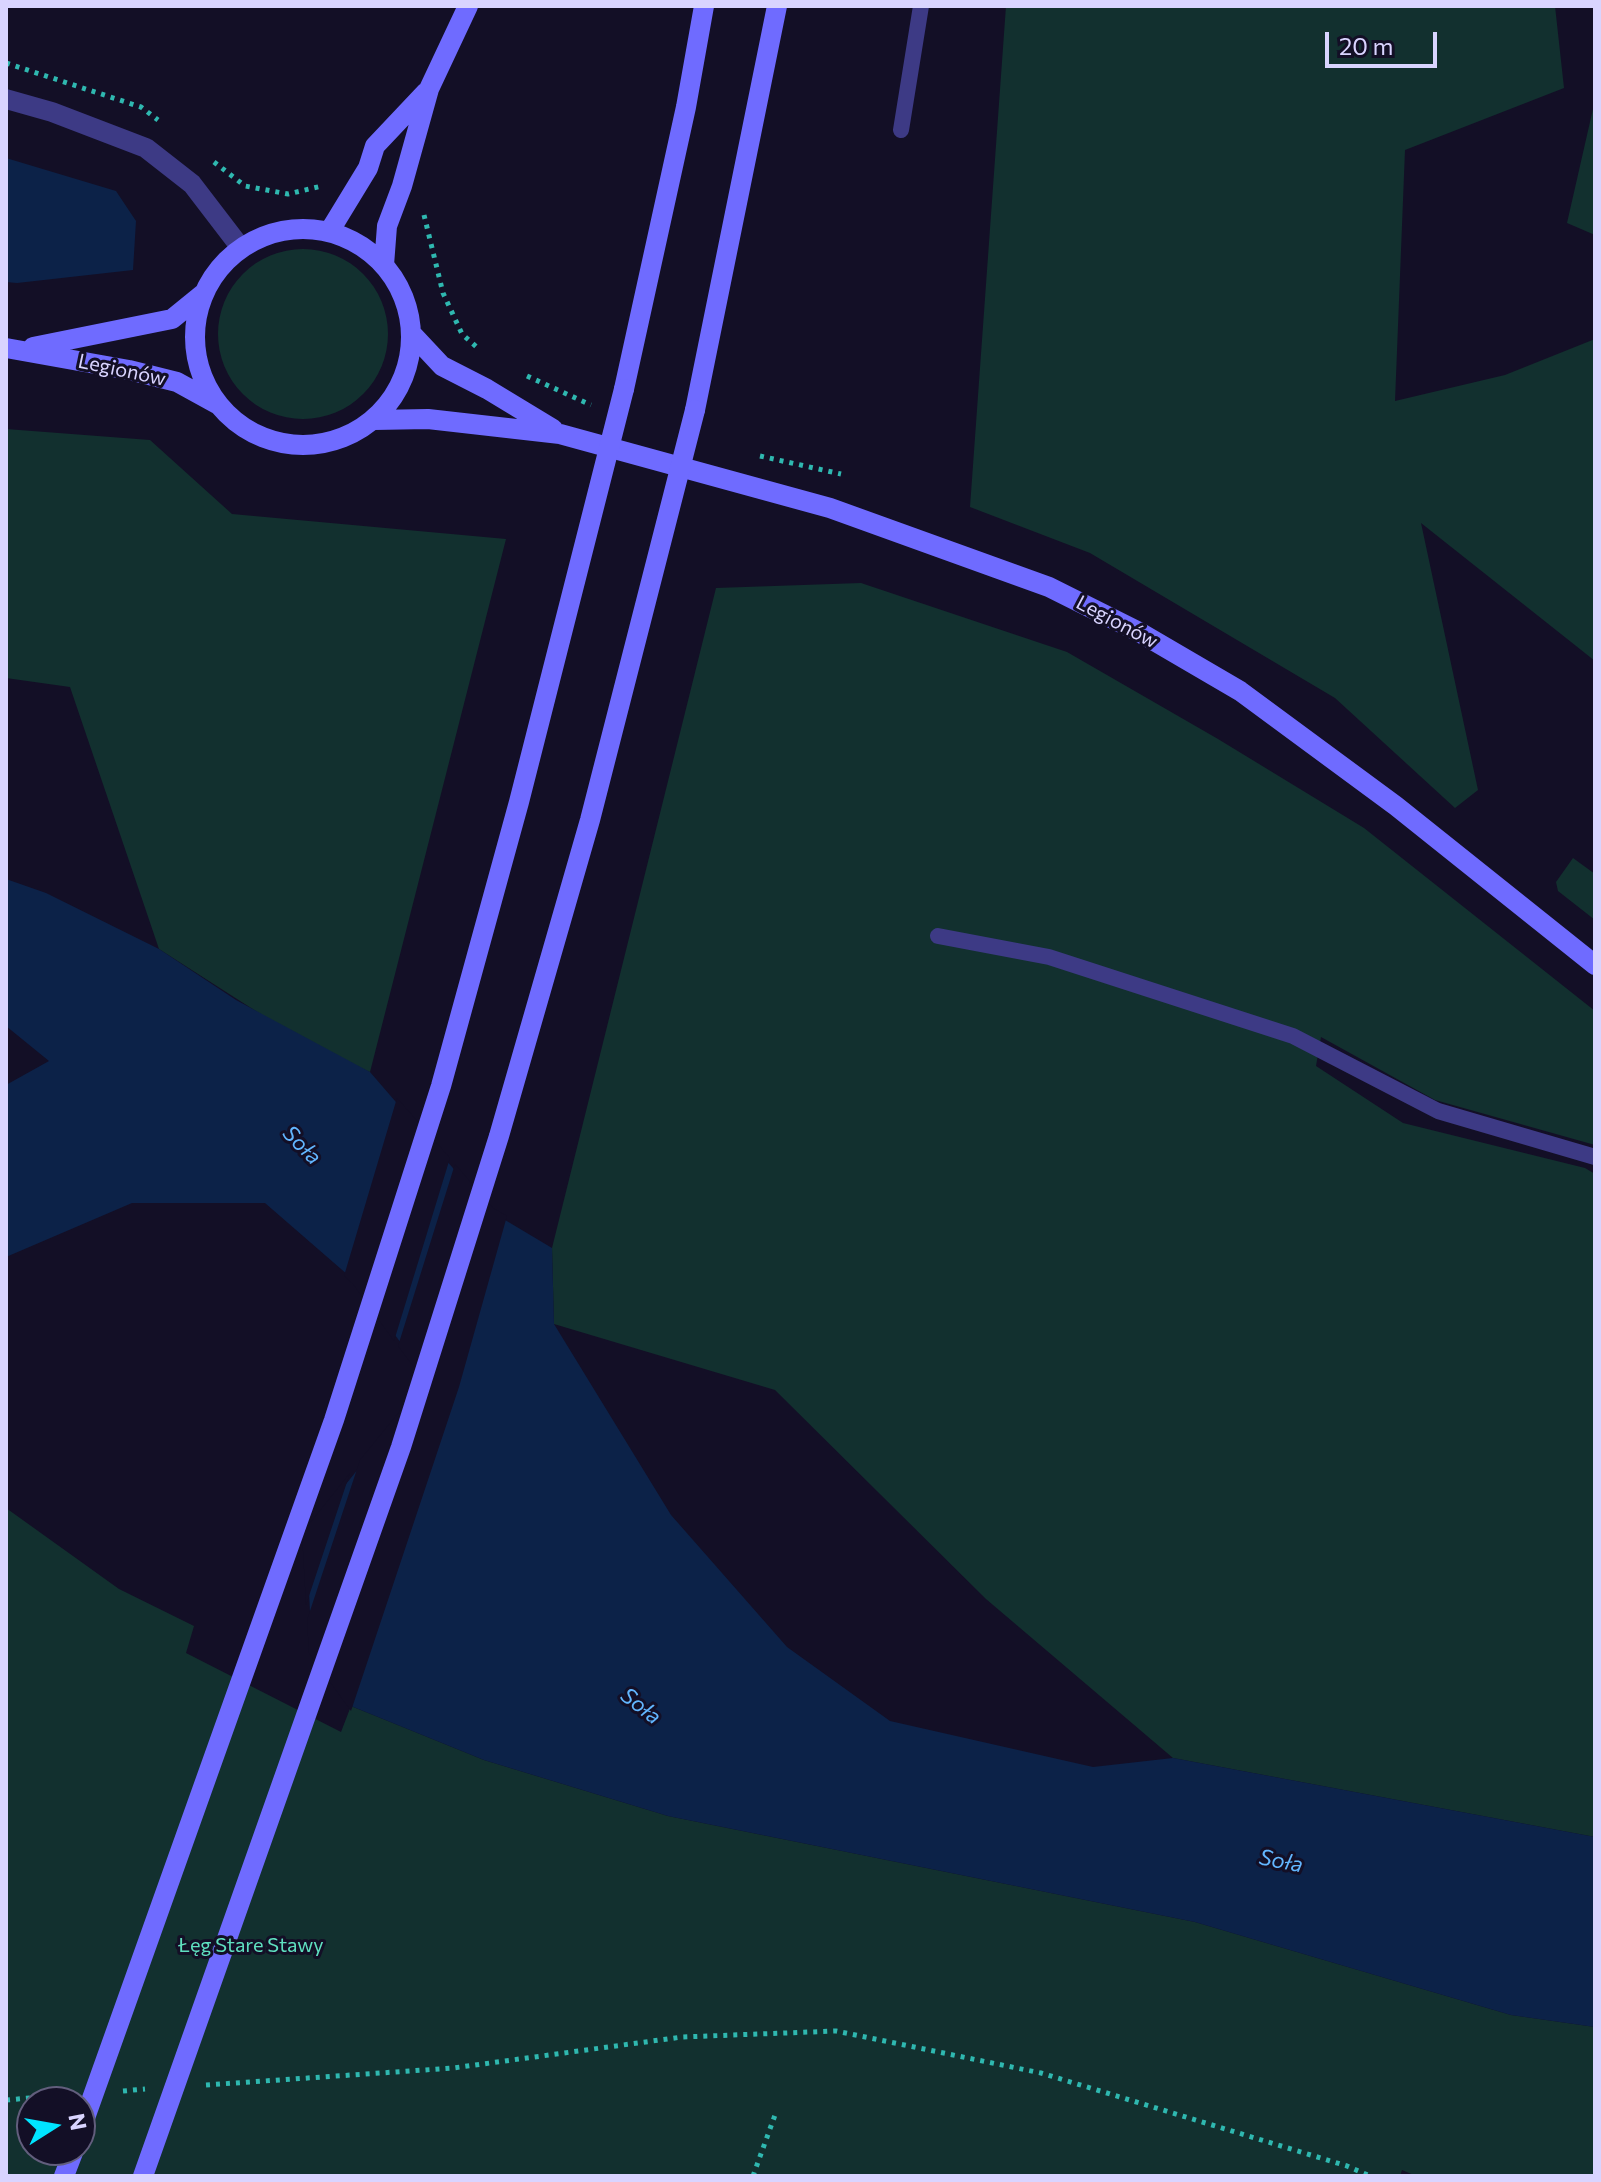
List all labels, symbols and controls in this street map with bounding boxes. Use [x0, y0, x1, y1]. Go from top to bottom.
scale bar [1329, 16, 1441, 66]
text: 20 m [1339, 31, 1393, 60]
street label: Legionów [76, 349, 168, 391]
street label: Legionów [1072, 591, 1162, 653]
water label: Soła [277, 1120, 327, 1170]
water label: Soła [615, 1682, 667, 1730]
water label: Soła [1257, 1844, 1305, 1878]
park label: Łęg Stare Stawy [178, 1933, 324, 1957]
north arrow [16, 2086, 96, 2166]
text: N [63, 2111, 93, 2132]

